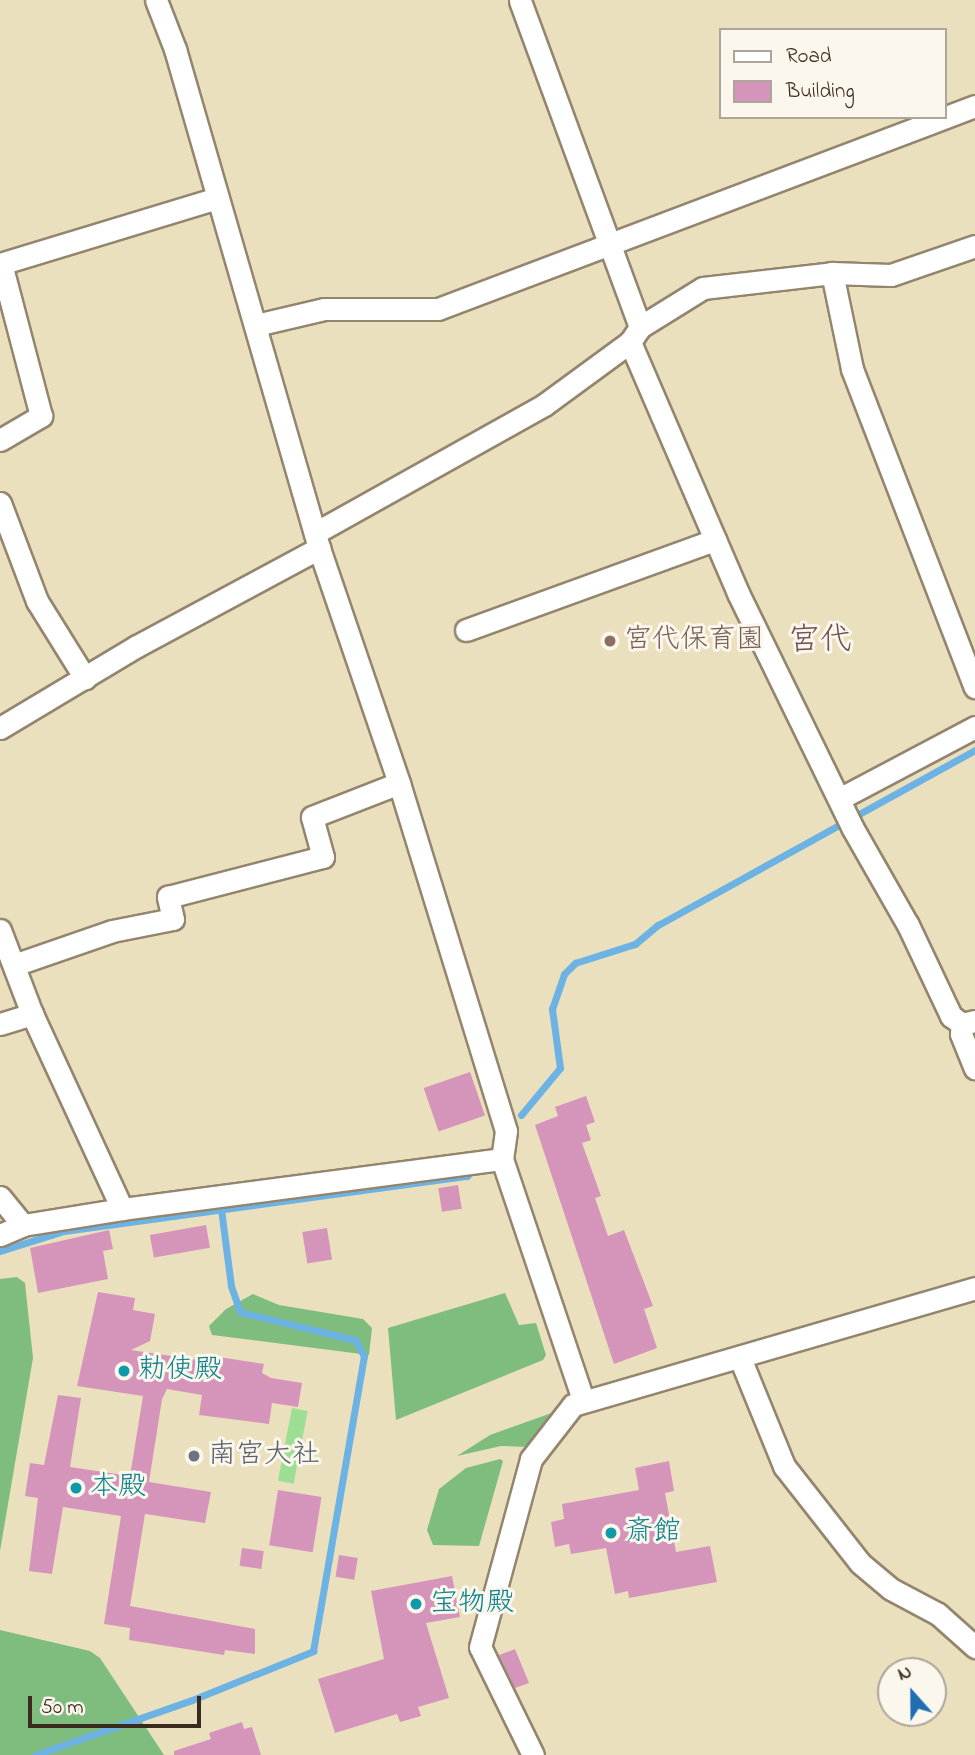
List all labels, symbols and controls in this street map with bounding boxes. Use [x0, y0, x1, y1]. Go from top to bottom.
legend [720, 28, 947, 119]
text: Road [786, 42, 832, 72]
text: Building [786, 77, 855, 107]
district label: 宮代 [788, 623, 852, 661]
place label: 宮代保育園 [624, 624, 764, 658]
marker: 宮代保育園 [602, 633, 618, 649]
place label: 勅使殿 [138, 1354, 222, 1388]
marker: 勅使殿 [116, 1363, 132, 1379]
place label: 南宮大社 [208, 1439, 320, 1473]
marker: 南宮大社 [186, 1448, 202, 1464]
place label: 本殿 [90, 1471, 146, 1505]
marker: 本殿 [68, 1480, 84, 1496]
place label: 斎館 [625, 1516, 681, 1550]
marker: 斎館 [603, 1525, 619, 1541]
place label: 宝物殿 [430, 1587, 514, 1621]
marker: 宝物殿 [408, 1596, 424, 1612]
north arrow [877, 1657, 947, 1727]
text: N [894, 1659, 916, 1689]
scale bar [32, 1682, 205, 1726]
text: 50 m [41, 1693, 84, 1723]

